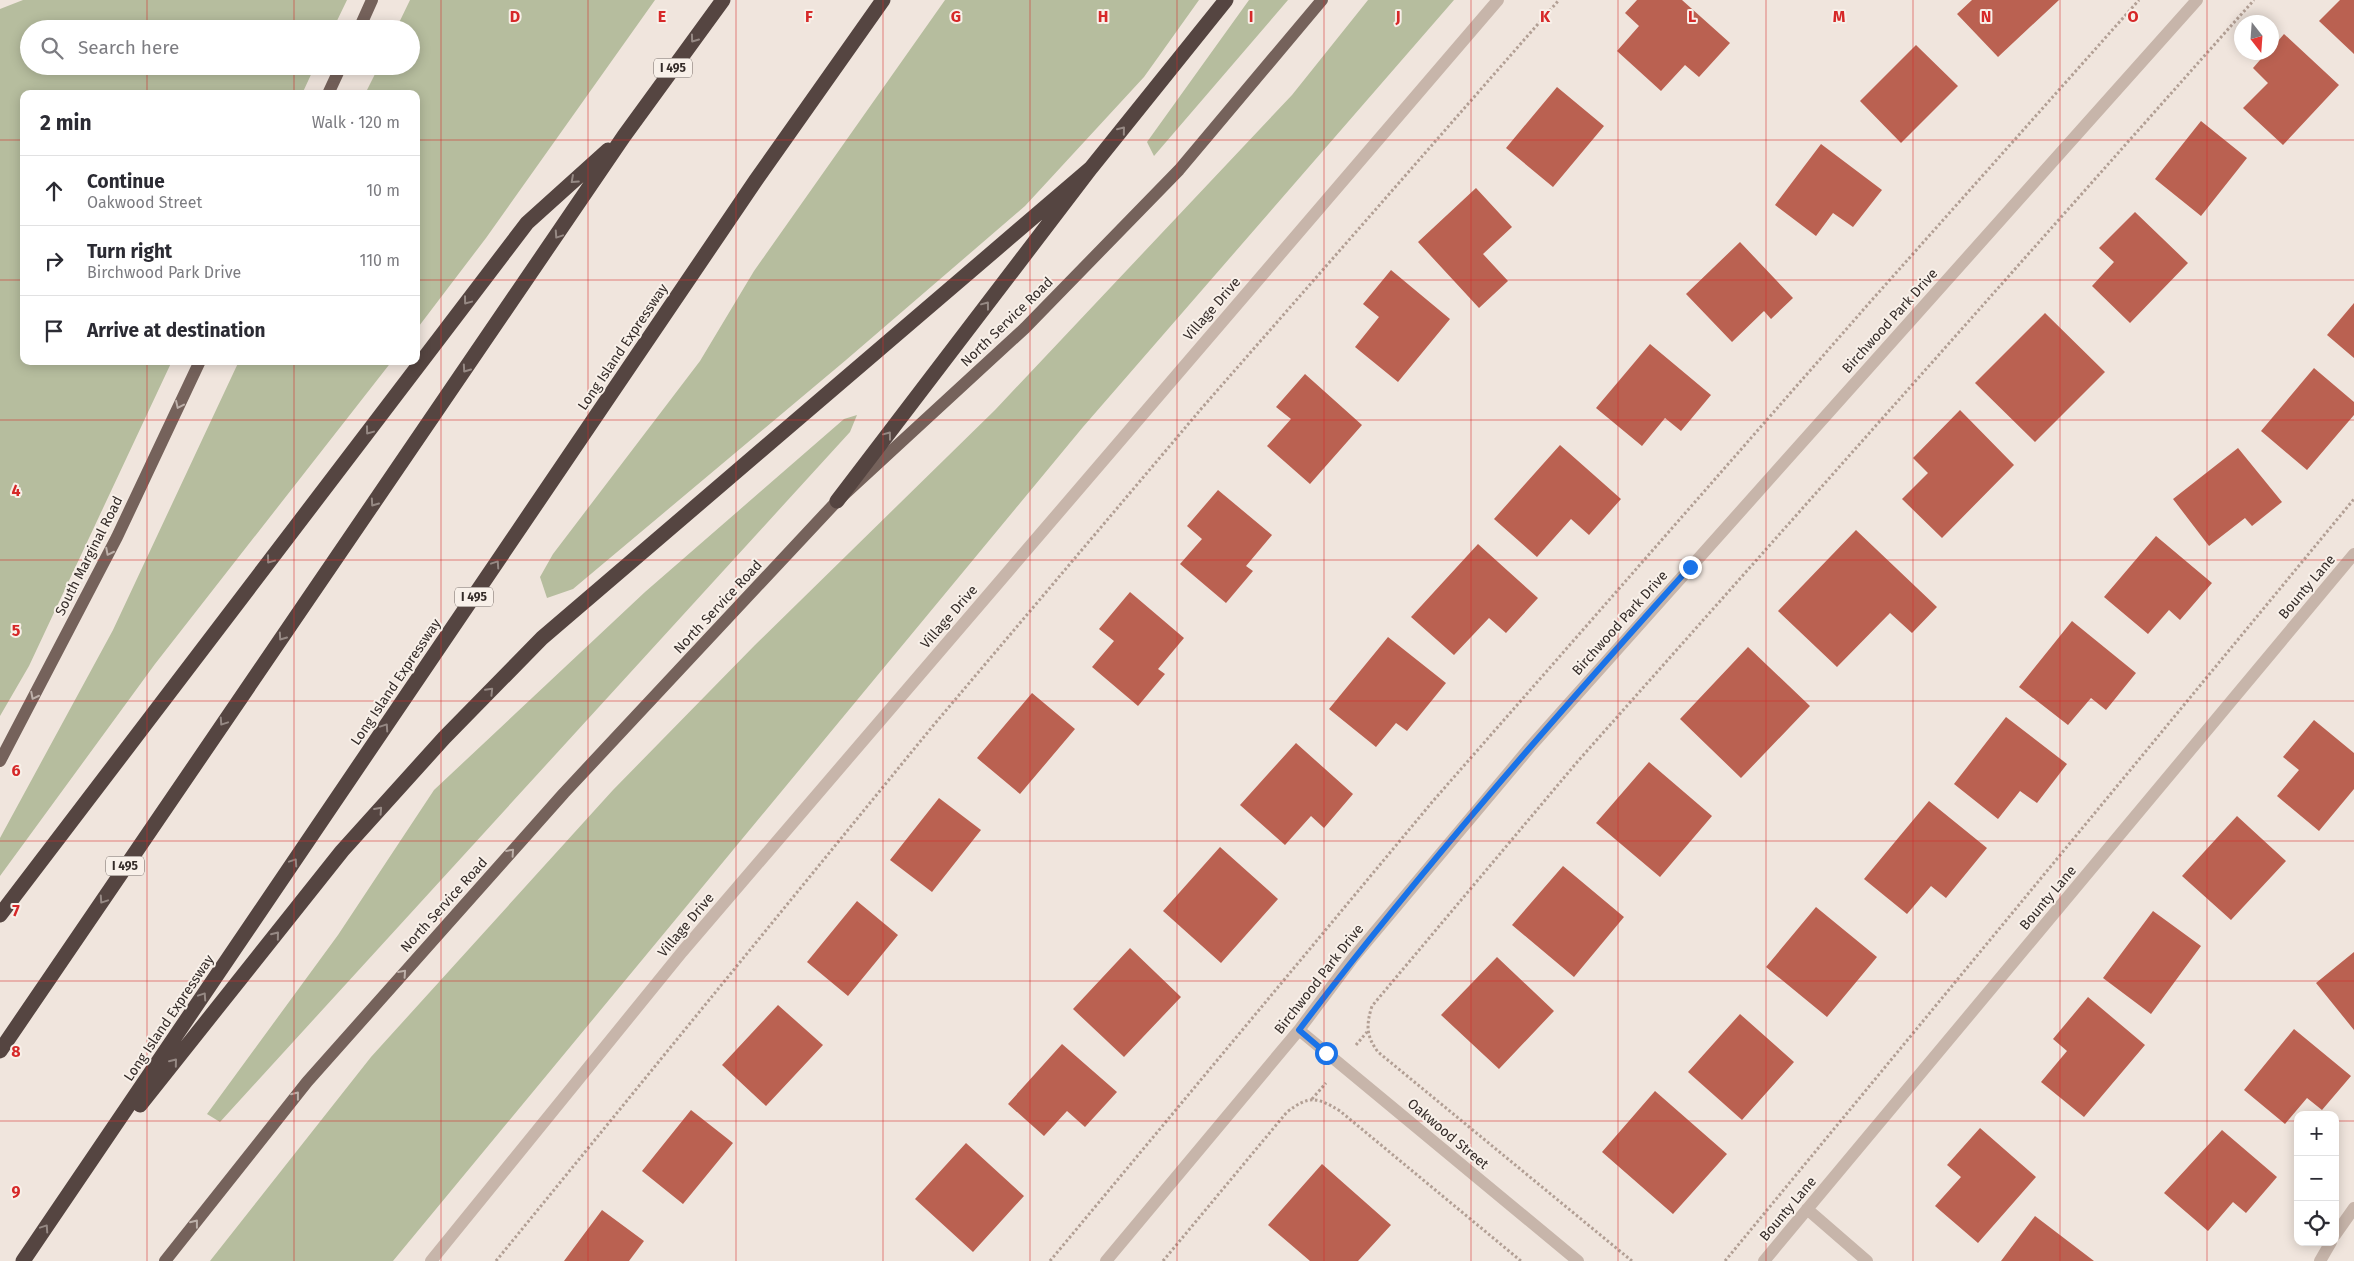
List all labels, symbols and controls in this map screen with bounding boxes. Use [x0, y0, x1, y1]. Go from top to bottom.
text: D [510, 7, 520, 26]
text: E [658, 7, 666, 26]
text: F [805, 7, 813, 26]
text: G [951, 7, 961, 26]
text: H [1098, 7, 1108, 26]
text: I [1249, 7, 1253, 26]
text: J [1394, 7, 1401, 26]
text: K [1540, 7, 1551, 26]
text: L [1688, 7, 1696, 26]
text: M [1833, 7, 1846, 26]
text: N [1981, 7, 1991, 26]
text: O [2127, 7, 2139, 26]
north arrow [2234, 15, 2279, 60]
search box [20, 20, 420, 75]
one-way arrow [691, 33, 700, 43]
icon: search [38, 34, 66, 62]
text: Search here [78, 36, 179, 59]
road number: I 495 [654, 58, 692, 78]
text: 2 min [40, 110, 92, 136]
text: Walk · 120 m [312, 113, 400, 132]
one-way arrow [1116, 127, 1124, 136]
text: Continue [87, 170, 165, 193]
one-way arrow [571, 174, 580, 183]
icon: ahead [40, 177, 68, 205]
text: 10 m [366, 181, 400, 200]
text: Oakwood Street [87, 193, 202, 212]
one-way arrow [554, 229, 564, 238]
text: Turn right [87, 240, 172, 263]
icon: right [40, 247, 68, 275]
text: 110 m [359, 251, 400, 270]
text: Birchwood Park Drive [87, 263, 241, 282]
street label: Birchwood Park Drive [1839, 265, 1941, 377]
street label: North Service Road [957, 274, 1057, 370]
street label: Village Drive [1180, 274, 1244, 344]
street label: Long Island Expressway [574, 280, 672, 413]
one-way arrow [464, 295, 473, 305]
one-way arrow [980, 301, 989, 311]
icon: arrive [40, 317, 68, 345]
text: Arrive at destination [87, 319, 266, 342]
one-way arrow [463, 363, 472, 373]
one-way arrow [175, 400, 186, 409]
one-way arrow [366, 425, 374, 434]
one-way arrow [882, 432, 890, 441]
text: 4 [11, 481, 21, 500]
street label: South Marginal Road [52, 493, 126, 619]
one-way arrow [371, 497, 380, 507]
one-way arrow [105, 547, 115, 556]
street label: Bounty Lane [2275, 551, 2339, 623]
one-way arrow [267, 554, 276, 564]
route end [1679, 556, 1702, 579]
street label: North Service Road [670, 557, 766, 657]
one-way arrow [490, 560, 499, 569]
street label: Birchwood Park Drive [1569, 567, 1671, 679]
street label: Village Drive [917, 582, 981, 652]
road number: I 495 [455, 588, 493, 606]
street label: Long Island Expressway [347, 615, 445, 748]
text: 5 [12, 621, 21, 640]
one-way arrow [279, 631, 288, 640]
one-way arrow [484, 688, 493, 697]
one-way arrow [30, 691, 40, 700]
one-way arrow [220, 716, 229, 726]
one-way arrow [379, 723, 388, 733]
text: 6 [11, 761, 21, 780]
one-way arrow [374, 807, 382, 816]
one-way arrow [506, 849, 515, 858]
street label: North Service Road [397, 854, 491, 956]
road number: I 495 [106, 856, 144, 876]
one-way arrow [288, 858, 297, 867]
street label: Bounty Lane [2016, 862, 2080, 934]
street label: Village Drive [654, 889, 718, 961]
one-way arrow [100, 894, 109, 904]
text: 7 [12, 901, 20, 920]
street label: Birchwood Park Drive [1271, 921, 1367, 1037]
one-way arrow [270, 932, 278, 941]
street label: Long Island Expressway [120, 951, 218, 1084]
one-way arrow [397, 970, 406, 979]
one-way arrow [197, 992, 206, 1002]
text: 8 [11, 1042, 21, 1061]
route start [1315, 1042, 1338, 1065]
one-way arrow [169, 1059, 177, 1068]
one-way arrow [290, 1092, 299, 1101]
street label: Oakwood Street [1404, 1095, 1493, 1174]
map controls [2294, 1111, 2339, 1246]
button: + [2294, 1111, 2339, 1156]
button: − [2294, 1156, 2339, 1201]
street label: Bounty Lane [1756, 1173, 1820, 1245]
text: 9 [12, 1182, 21, 1201]
button: locate [2294, 1201, 2339, 1246]
one-way arrow [189, 1220, 197, 1229]
one-way arrow [39, 1225, 48, 1234]

